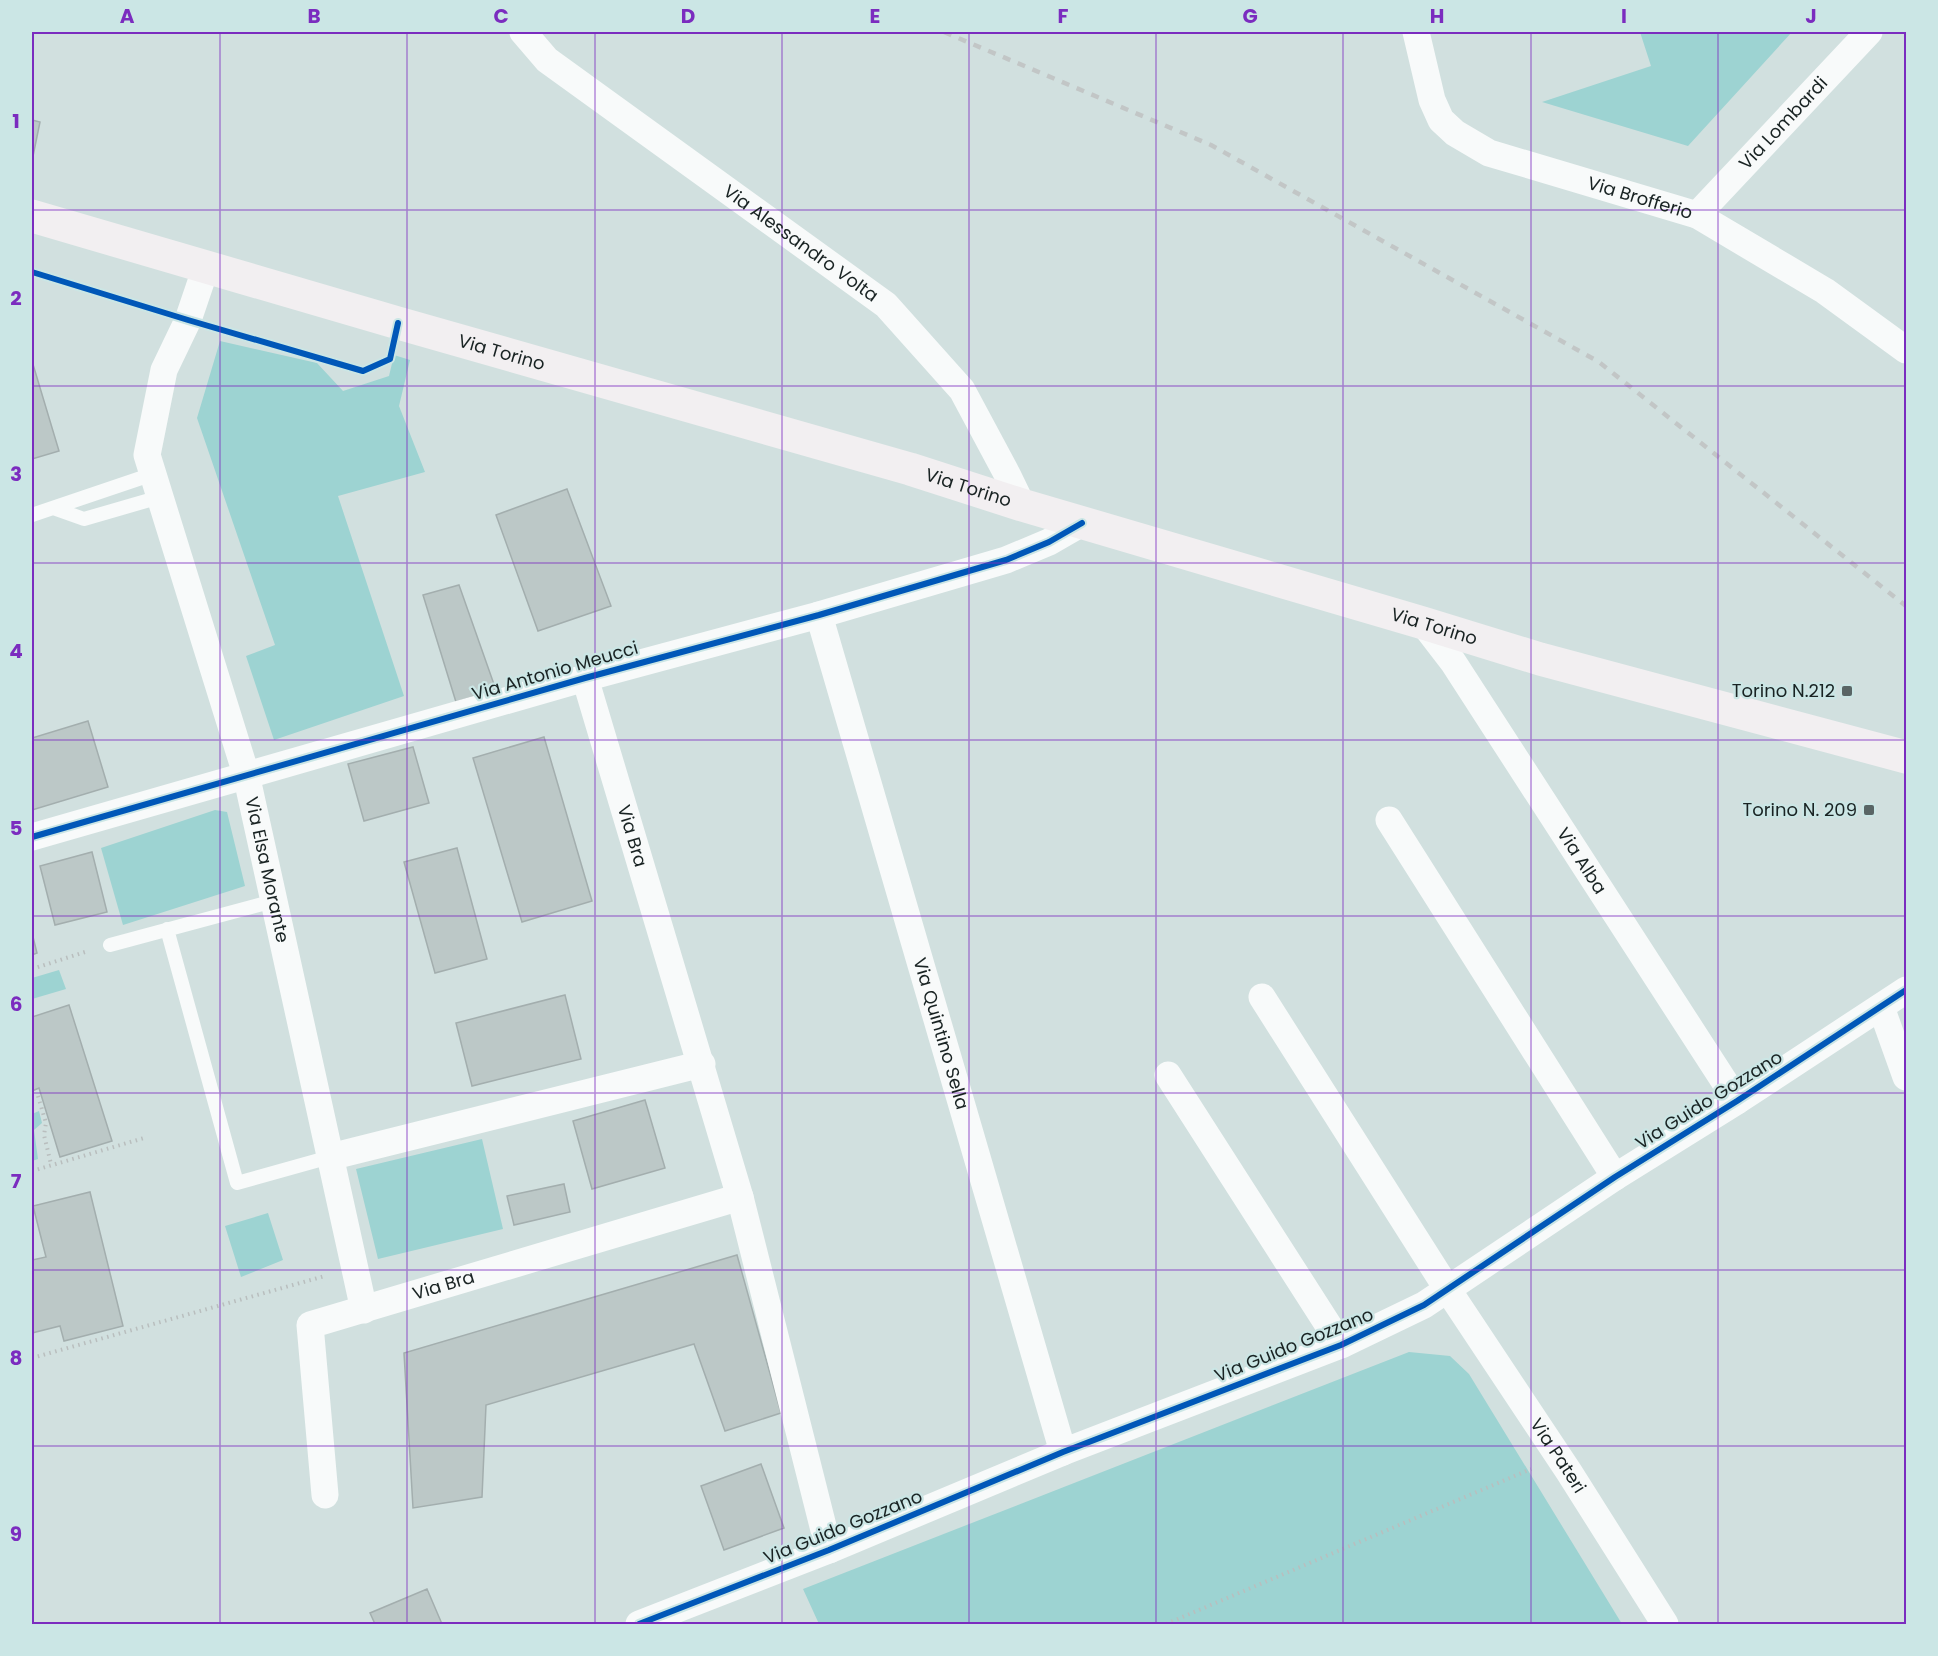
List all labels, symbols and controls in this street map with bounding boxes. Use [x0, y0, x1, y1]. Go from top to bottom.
text: A [120, 2, 135, 30]
text: B [307, 2, 321, 30]
text: C [493, 2, 509, 30]
text: D [681, 2, 695, 30]
text: E [870, 2, 880, 30]
text: F [1058, 2, 1069, 30]
text: G [1242, 2, 1258, 30]
text: H [1430, 2, 1444, 30]
text: I [1621, 2, 1627, 30]
text: J [1805, 2, 1817, 30]
street label: Via Lombardi [1733, 71, 1833, 175]
text: 1 [12, 107, 20, 135]
street label: Via Brofferio [1585, 170, 1696, 225]
street label: Via Alessandro Volta [718, 178, 884, 308]
text: 2 [10, 284, 22, 312]
street label: Via Torino [455, 328, 548, 376]
text: 3 [10, 460, 22, 488]
street label: Via Torino [922, 462, 1015, 513]
street label: Via Torino [1388, 601, 1481, 651]
street label: Via Antonio Meucci [469, 635, 641, 706]
text: 4 [9, 637, 23, 665]
place label: Torino N.212 [1732, 678, 1835, 703]
marker: Torino N.212 [1840, 684, 1854, 698]
street label: Via Elsa Morante [239, 794, 296, 945]
place label: Torino N. 209 [1743, 797, 1857, 822]
street label: Via Bra [612, 802, 654, 870]
marker: Torino N. 209 [1862, 803, 1876, 817]
text: 5 [10, 814, 23, 842]
street label: Via Alba [1551, 822, 1613, 899]
street label: Via Quintino Sella [908, 955, 975, 1112]
text: 6 [10, 990, 22, 1018]
street label: Via Guido Gozzano [1630, 1044, 1787, 1155]
text: 7 [11, 1167, 22, 1195]
street label: Via Bra [409, 1264, 477, 1306]
street label: Via Guido Gozzano [1211, 1301, 1377, 1388]
text: 8 [10, 1344, 22, 1372]
street label: Via Pateri [1525, 1413, 1592, 1498]
street label: Via Guido Gozzano [760, 1483, 926, 1570]
text: 9 [10, 1520, 22, 1548]

